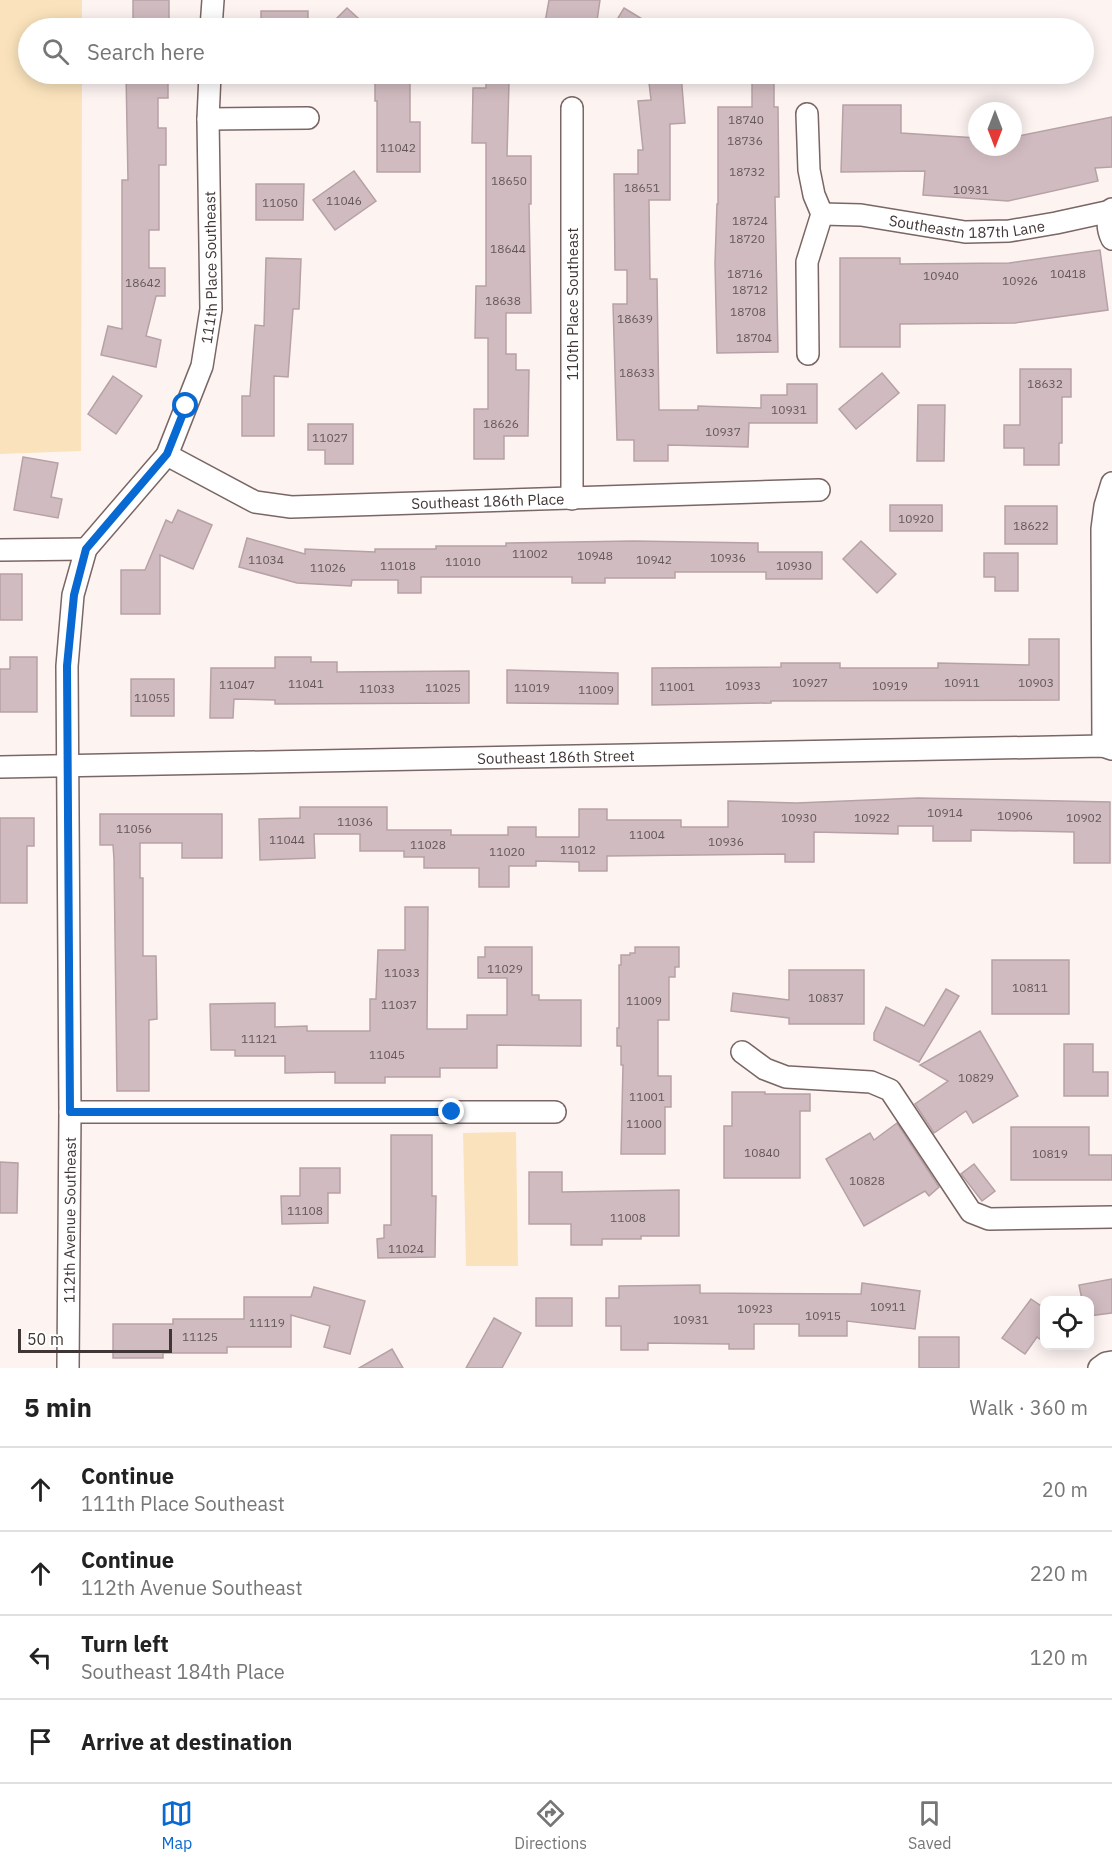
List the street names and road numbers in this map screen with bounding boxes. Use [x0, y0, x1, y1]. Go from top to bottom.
street label: 111th Place Southeast [196, 191, 221, 345]
street label: Southeastn 187th Lane [888, 210, 1046, 242]
street label: 110th Place Southeast [563, 228, 582, 380]
street label: Southeast 186th Place [411, 489, 565, 513]
street label: Southeast 186th Street [477, 745, 635, 767]
street label: 112th Avenue Southeast [59, 1137, 79, 1303]

